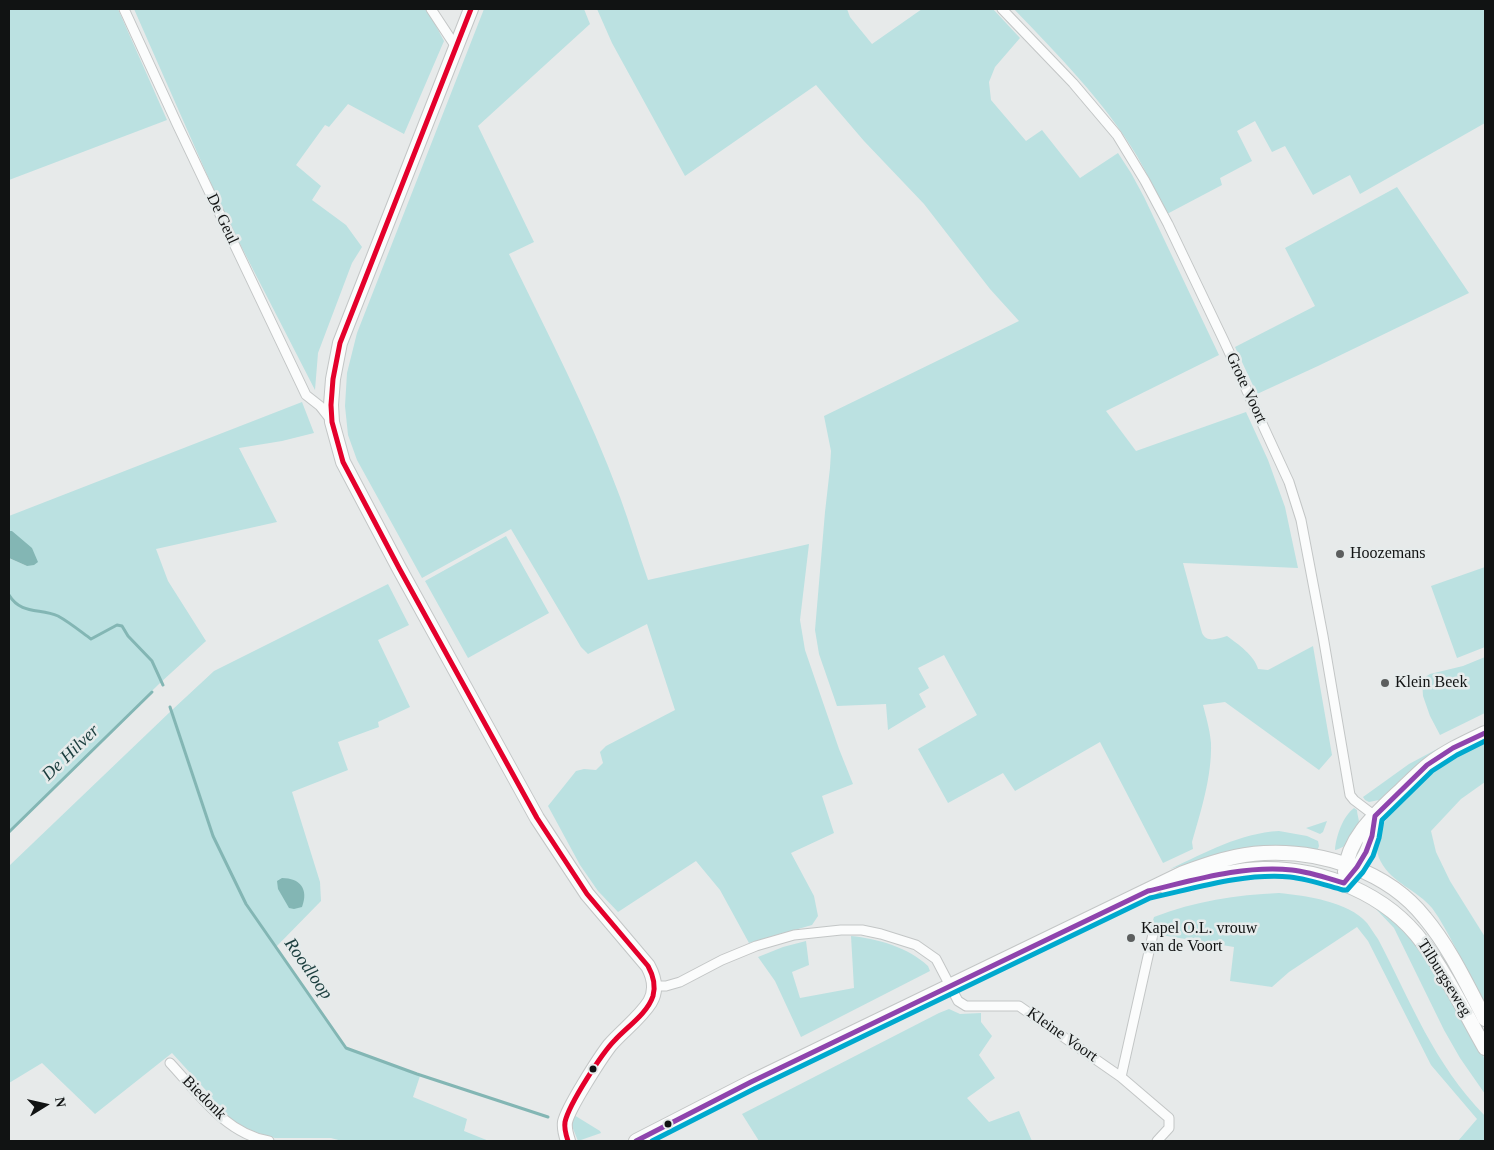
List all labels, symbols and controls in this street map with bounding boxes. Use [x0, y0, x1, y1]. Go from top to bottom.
street label: De Geul [202, 191, 242, 247]
street label: Grote Voort [1221, 350, 1271, 426]
place label: Hoozemans [1350, 544, 1426, 564]
marker: Hoozemans [1334, 548, 1346, 560]
place label: Klein Beek [1395, 673, 1467, 693]
marker: Klein Beek [1379, 677, 1391, 689]
water label: De Hilver [38, 720, 104, 786]
place label: Kapel O.L. vrouw van de Voort [1141, 919, 1257, 957]
marker: Kapel O.L. vrouw van de Voort [1125, 932, 1137, 944]
water label: Roodloop [279, 934, 337, 1004]
street label: Tilburgseweg [1413, 936, 1475, 1020]
street label: Kleine Voort [1023, 1004, 1101, 1066]
unlabelled marker [588, 1064, 598, 1074]
street label: Biedonk [178, 1072, 230, 1124]
north arrow [20, 1080, 70, 1130]
text: N [52, 1096, 69, 1109]
unlabelled marker [663, 1119, 673, 1129]

